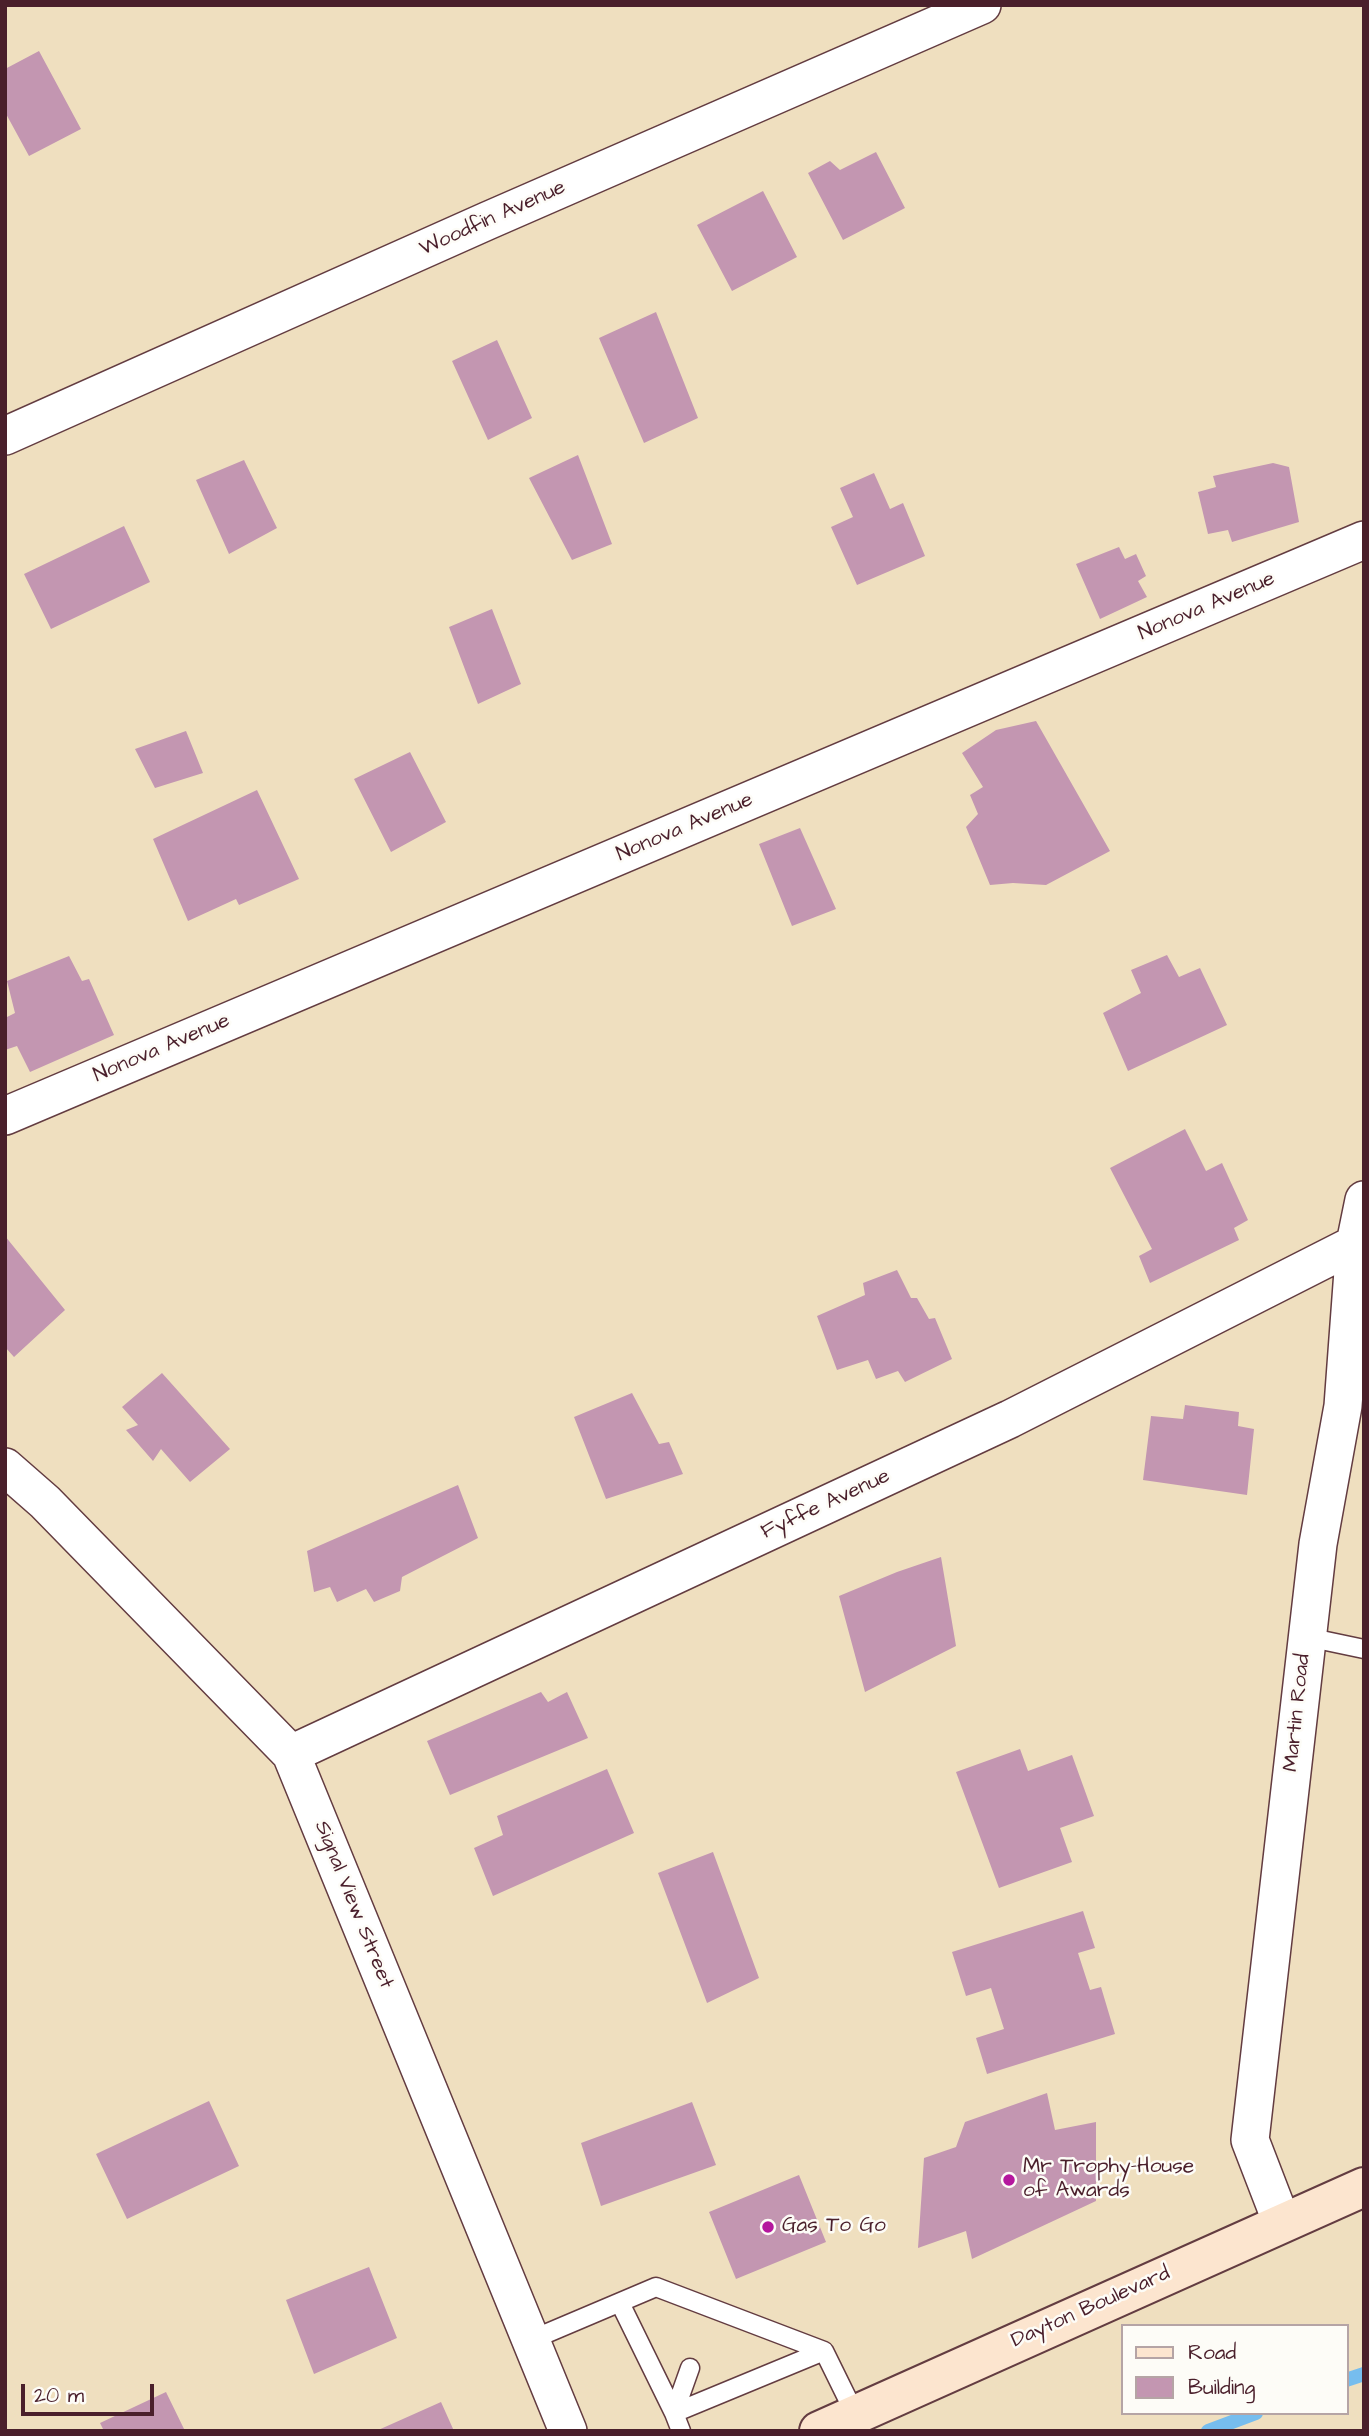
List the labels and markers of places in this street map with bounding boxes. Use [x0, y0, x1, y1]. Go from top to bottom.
place label: Mr Trophy-House of Awards [1023, 2155, 1194, 2205]
marker: Mr Trophy-House of Awards [1001, 2172, 1017, 2188]
place label: Gas To Go [782, 2214, 886, 2240]
marker: Gas To Go [760, 2219, 776, 2235]

